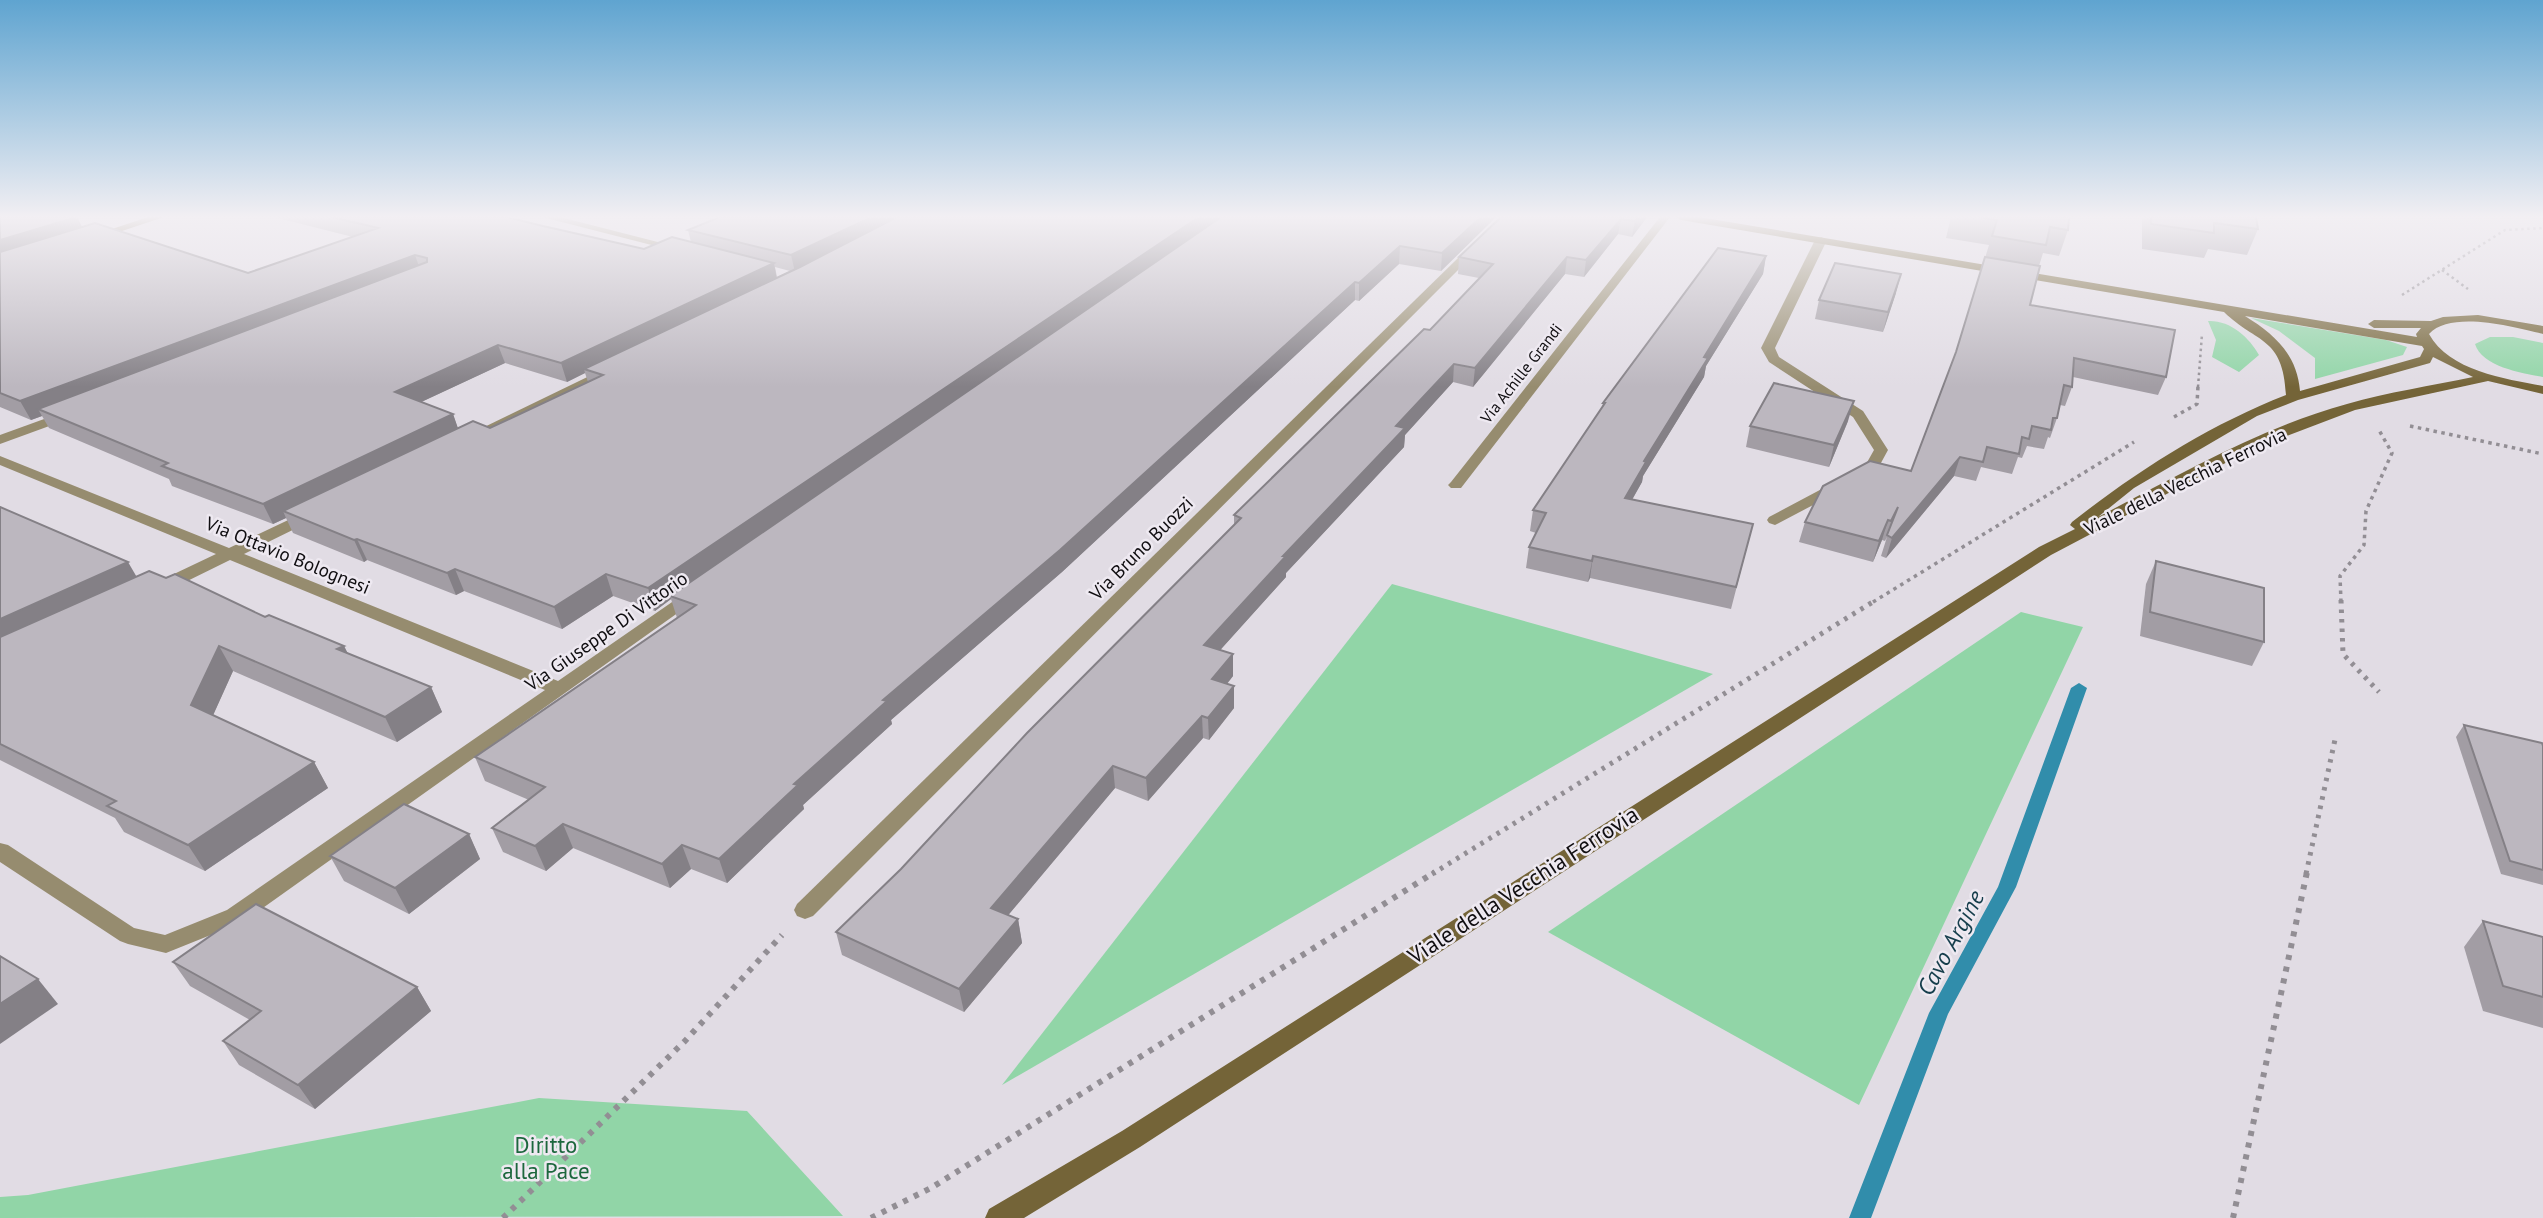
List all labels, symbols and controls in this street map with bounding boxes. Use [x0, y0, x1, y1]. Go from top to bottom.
street label: Via Achille Grandi [1475, 319, 1566, 428]
street label: Viale della Vecchia Ferrovia [2079, 421, 2290, 541]
street label: Via Bruno Buozzi [1083, 491, 1198, 606]
street label: Via Ottavio Bolognesi [201, 511, 374, 599]
street label: Via Giuseppe Di Vittorio [519, 566, 692, 697]
street label: Viale della Vecchia Ferrovia [1401, 799, 1643, 971]
water label: Cavo Argine [1910, 885, 1991, 1001]
park label: Diritto alla Pace [502, 1130, 590, 1185]

